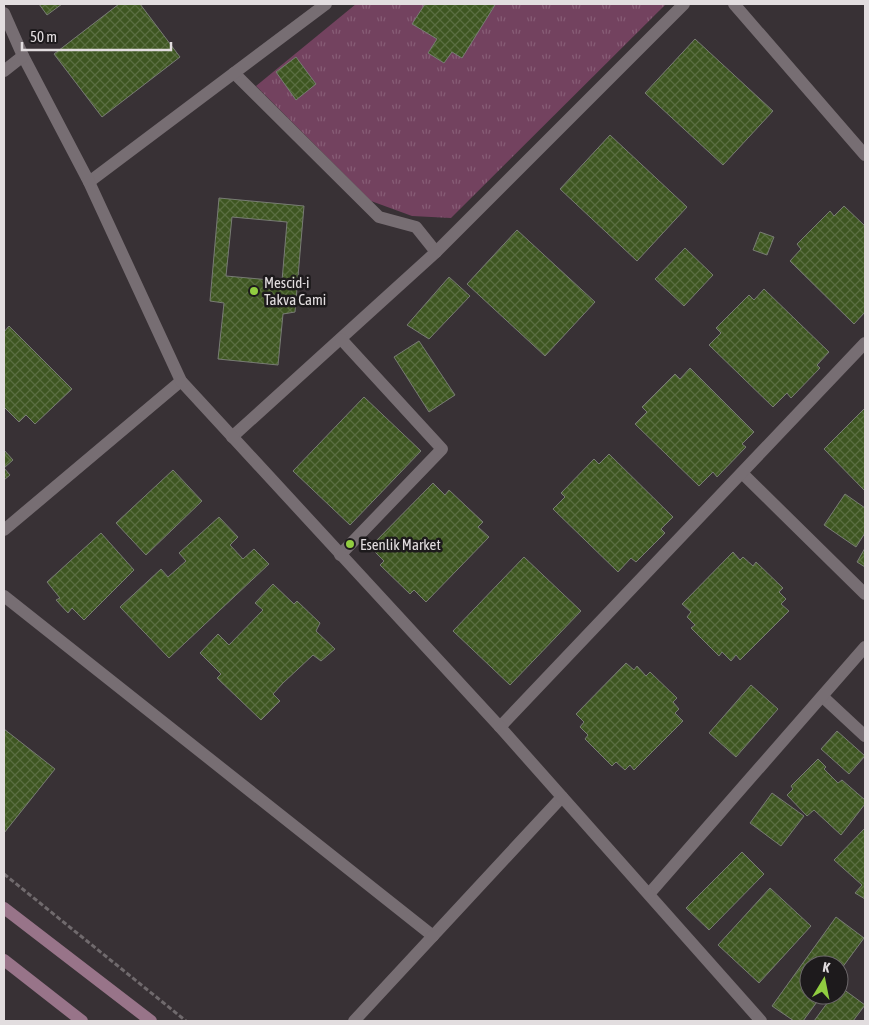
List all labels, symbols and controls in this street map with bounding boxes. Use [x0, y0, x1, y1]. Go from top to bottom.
scale bar [22, 20, 171, 52]
text: 50 m [30, 28, 57, 45]
place label: Mescid-i Takva Cami [264, 274, 326, 308]
marker: Mescid-i Takva Cami [248, 285, 260, 297]
place label: Esenlik Market [360, 536, 441, 553]
marker: Esenlik Market [344, 538, 356, 550]
north arrow [799, 955, 849, 1005]
text: K [821, 959, 831, 976]

